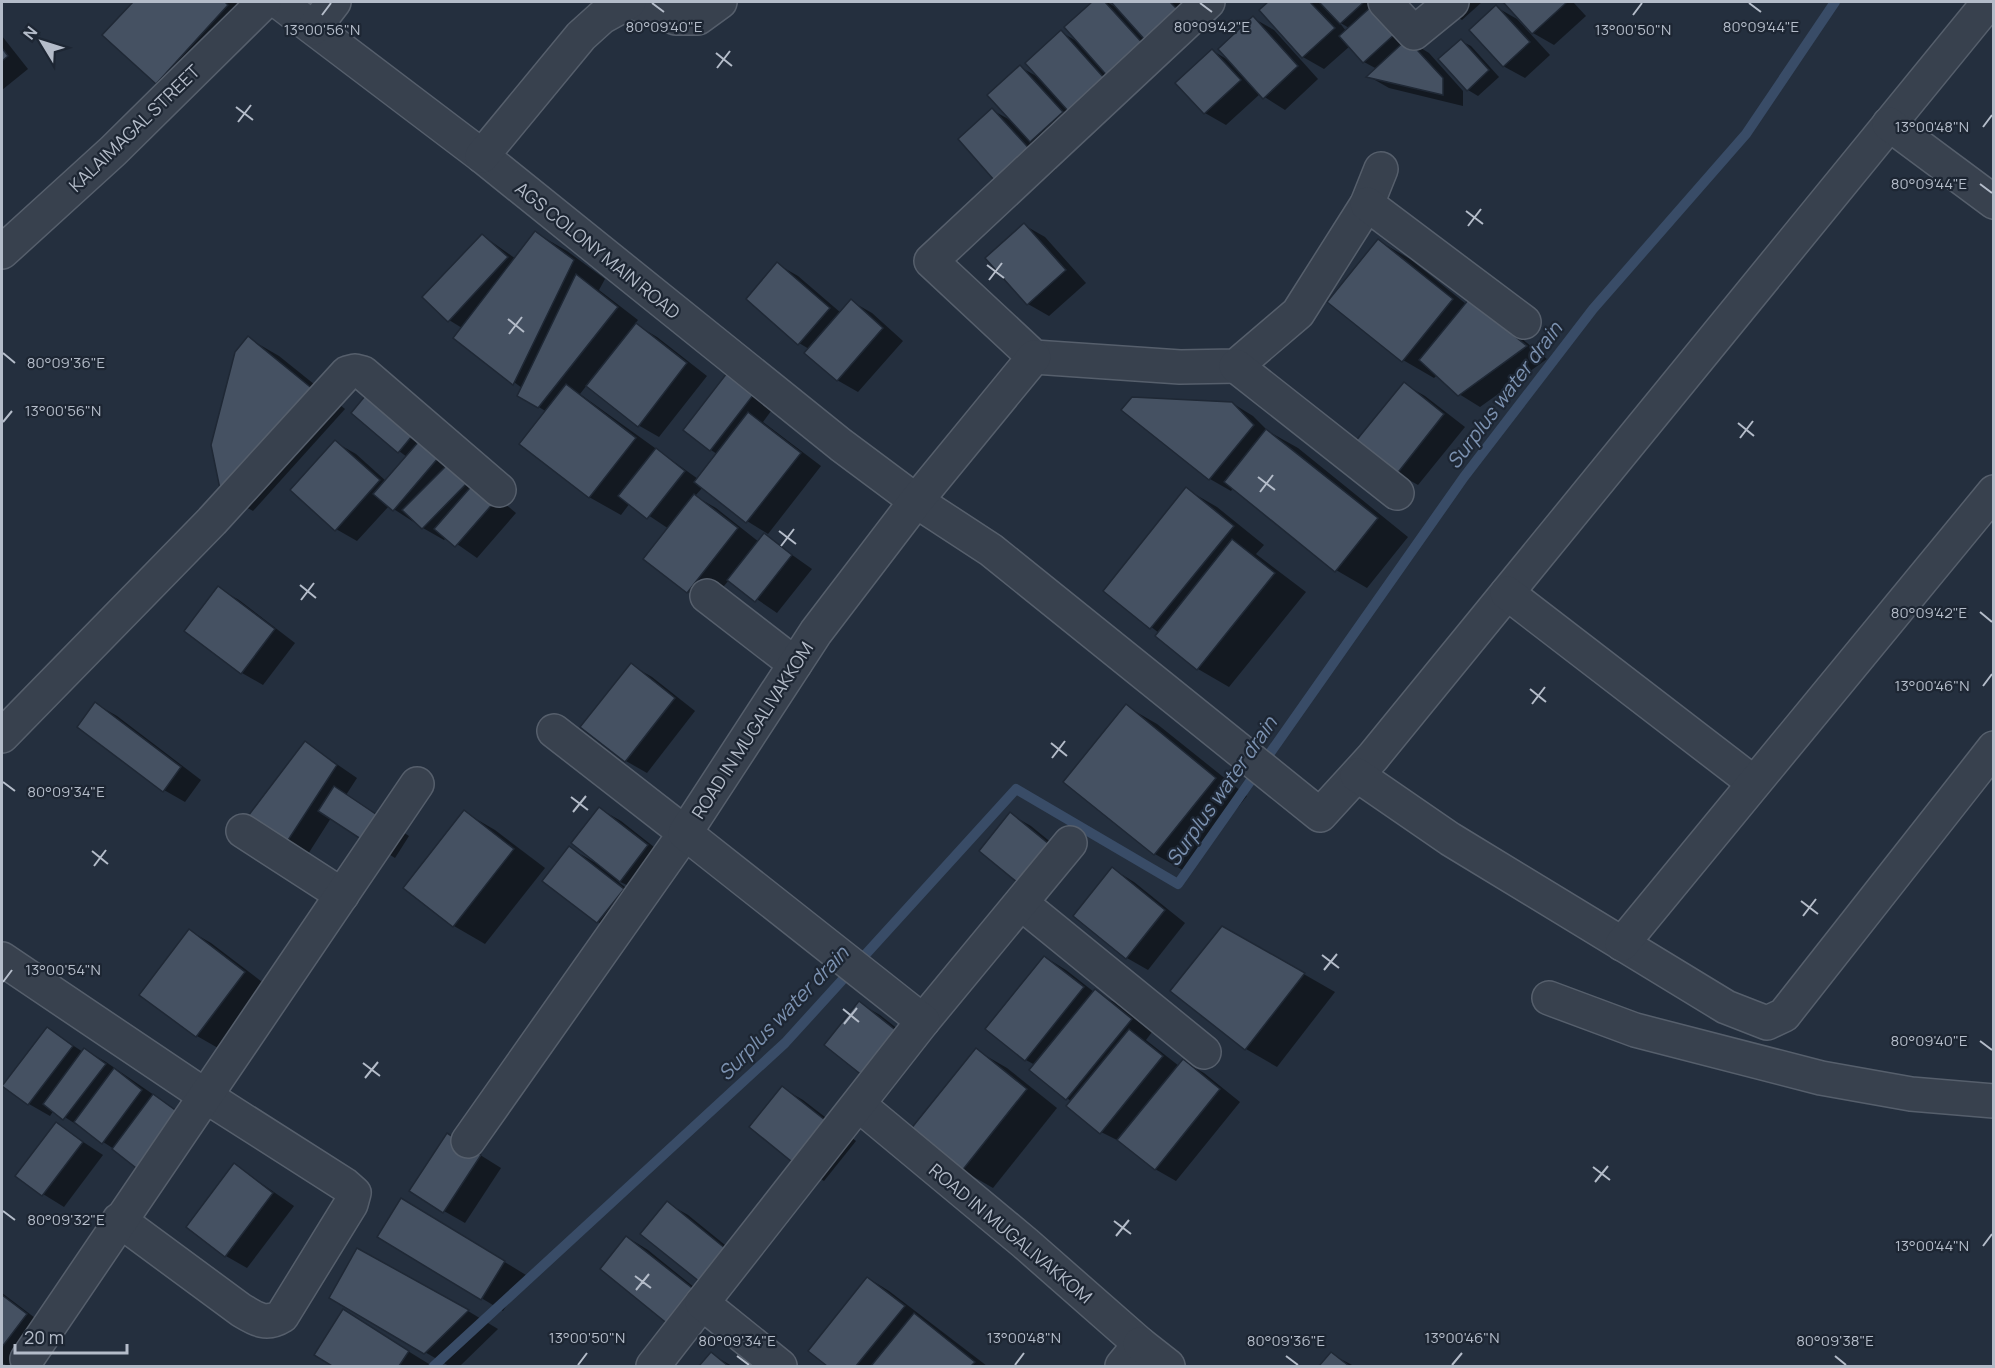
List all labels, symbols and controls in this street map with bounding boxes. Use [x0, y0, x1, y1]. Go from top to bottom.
north arrow [12, 12, 72, 72]
text: 80°09'40"E [626, 16, 702, 37]
text: 80°09'42"E [1174, 16, 1250, 37]
text: 80°09'44"E [1723, 16, 1799, 37]
text: 13°00'56"N [284, 19, 360, 40]
text: 13°00'50"N [1595, 19, 1671, 40]
text: N [18, 21, 42, 44]
street label: KALAIMAGAL STREET [63, 59, 205, 197]
text: 13°00'48"N [1895, 116, 1969, 137]
text: 80°09'44"E [1891, 173, 1967, 194]
street label: AGS COLONY MAIN ROAD [511, 176, 685, 324]
water label: Surplus water drain [1440, 315, 1569, 474]
text: 80°09'36"E [27, 352, 105, 373]
text: 13°00'56"N [25, 400, 101, 421]
text: 80°09'42"E [1891, 602, 1967, 623]
street label: ROAD IN MUGALIVAKKOM [686, 637, 818, 823]
text: 13°00'46"N [1895, 675, 1969, 696]
water label: Surplus water drain [1159, 710, 1283, 871]
text: 80°09'34"E [27, 781, 105, 802]
water label: Surplus water drain [712, 939, 855, 1086]
text: 13°00'54"N [25, 959, 101, 980]
text: 80°09'40"E [1891, 1030, 1967, 1051]
street label: ROAD IN MUGALIVAKKOM [924, 1158, 1098, 1308]
text: 80°09'32"E [27, 1209, 105, 1230]
text: 13°00'44"N [1895, 1235, 1969, 1256]
scale bar [15, 1317, 128, 1355]
text: 20 m [24, 1325, 64, 1349]
text: 13°00'50"N [549, 1327, 625, 1348]
text: 13°00'48"N [987, 1327, 1061, 1348]
text: 13°00'46"N [1425, 1327, 1499, 1348]
text: 80°09'34"E [698, 1330, 776, 1351]
text: 80°09'36"E [1247, 1330, 1325, 1351]
text: 80°09'38"E [1796, 1330, 1874, 1351]

